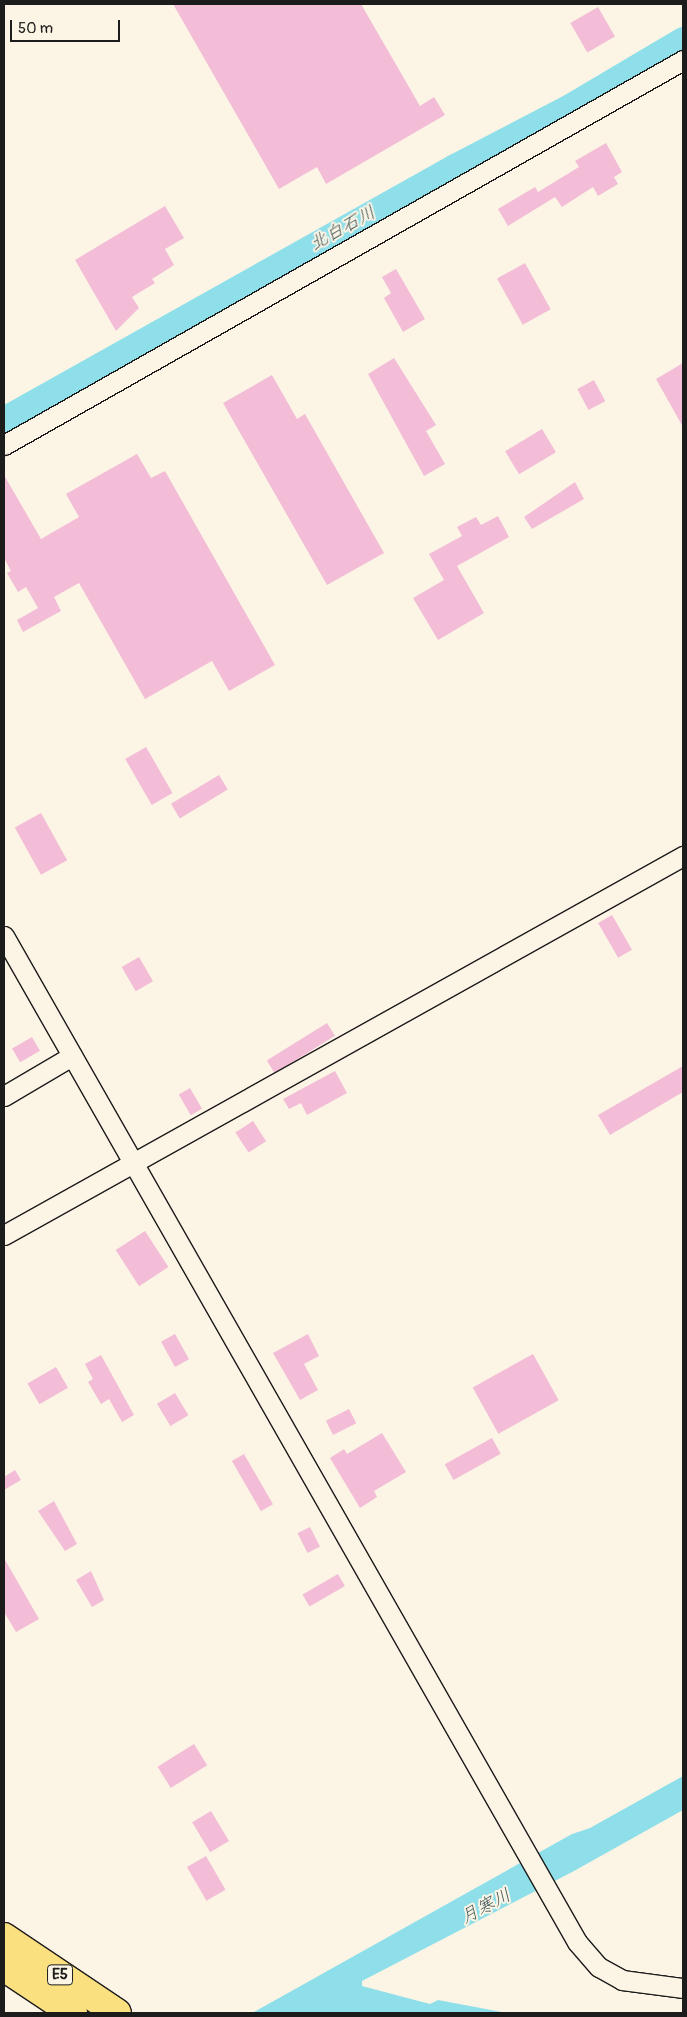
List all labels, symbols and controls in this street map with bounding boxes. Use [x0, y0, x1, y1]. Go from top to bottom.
scale bar [12, 10, 122, 42]
text: 50 m [18, 19, 53, 38]
water label: 北白石川 [306, 202, 380, 256]
water label: 月寒川 [457, 1885, 515, 1929]
road number: E5 [46, 1962, 74, 1988]

